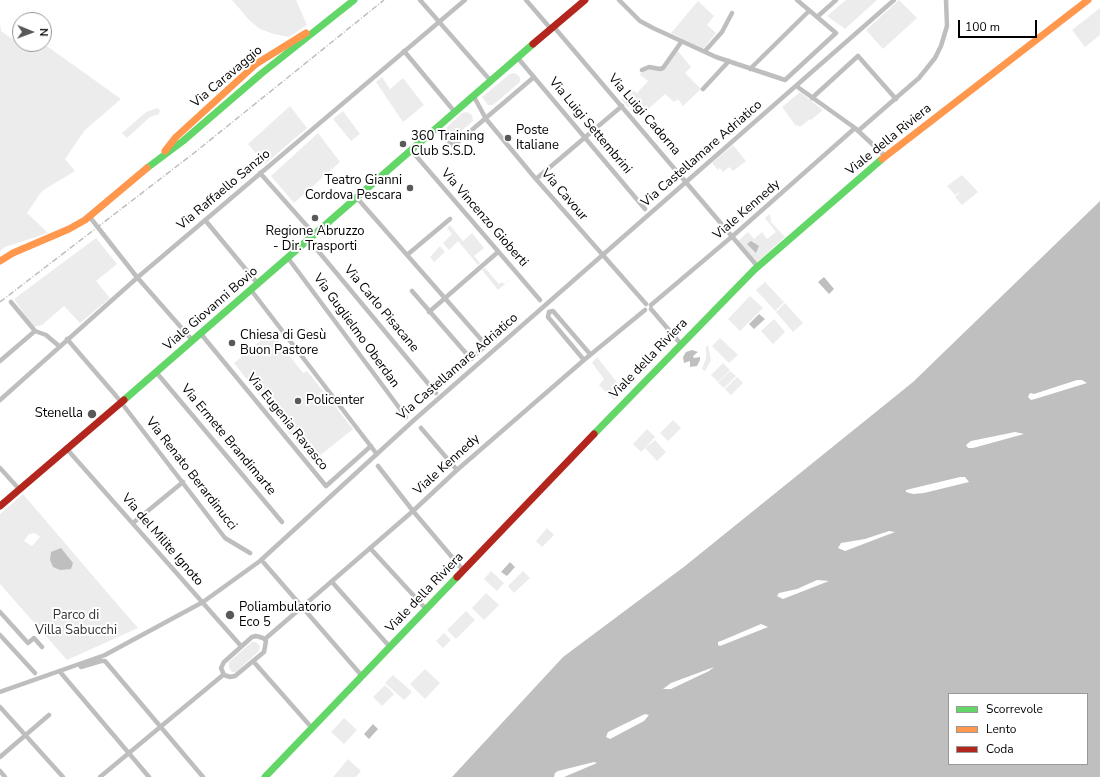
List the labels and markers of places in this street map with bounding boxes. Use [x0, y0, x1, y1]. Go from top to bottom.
place label: Poste Italiane [516, 123, 559, 154]
place label: 360 Training Club S.S.D. [411, 129, 484, 160]
marker: Poste Italiane [503, 133, 513, 143]
marker: 360 Training Club S.S.D. [398, 139, 408, 149]
place label: Teatro Gianni Cordova Pescara [305, 173, 402, 204]
marker: Teatro Gianni Cordova Pescara [405, 183, 415, 193]
marker: Regione Abruzzo - Dir. Trasporti [310, 213, 320, 223]
place label: Regione Abruzzo - Dir. Trasporti [265, 224, 365, 255]
place label: Chiesa di Gesù Buon Pastore [240, 328, 326, 359]
marker: Chiesa di Gesù Buon Pastore [227, 338, 237, 348]
place label: Policenter [306, 393, 364, 409]
marker: Policenter [293, 396, 303, 406]
place label: Stenella [35, 406, 83, 422]
marker: Stenella [86, 408, 98, 420]
place label: Poliambulatorio Eco 5 [239, 600, 331, 631]
marker: Poliambulatorio Eco 5 [224, 609, 236, 621]

